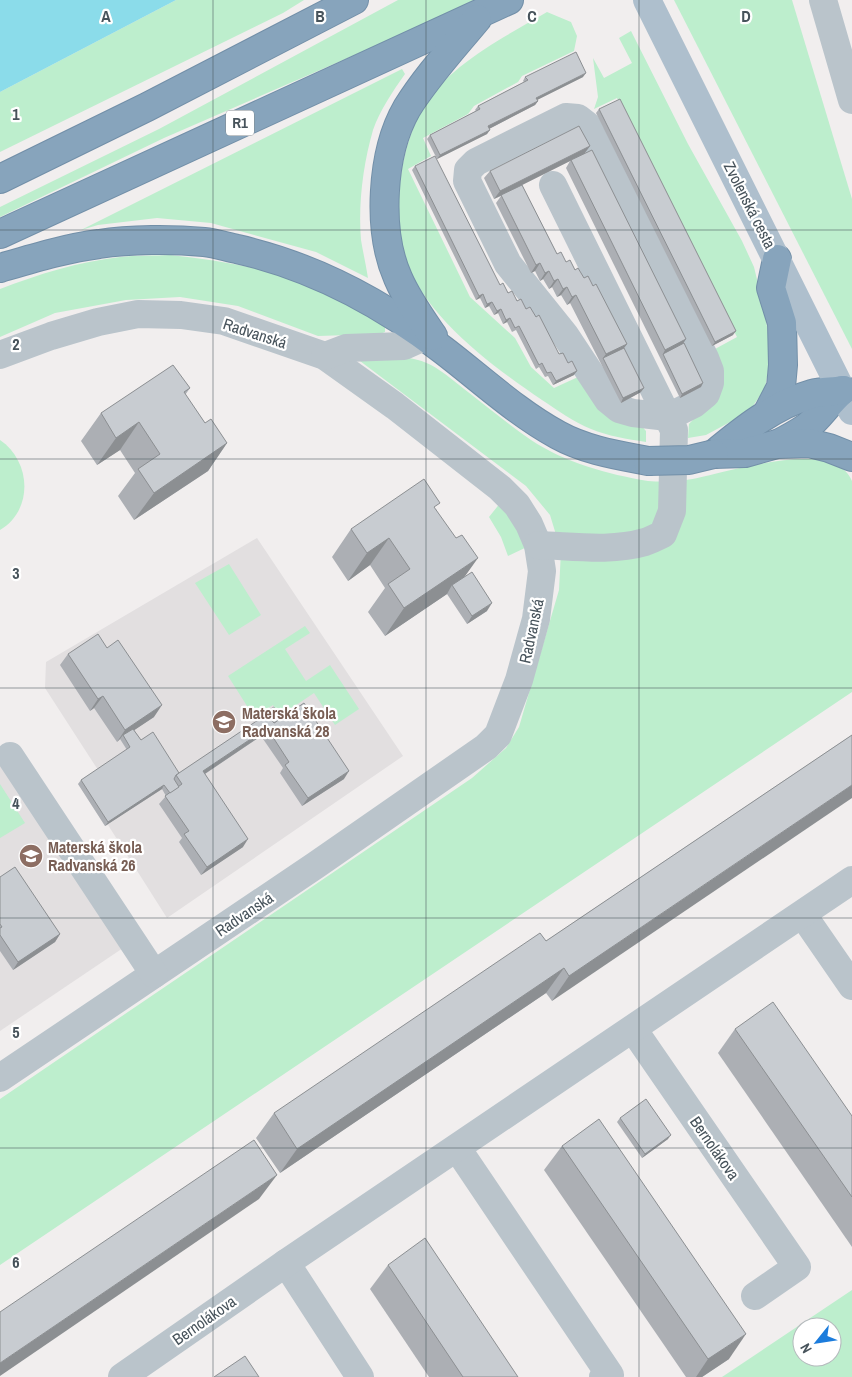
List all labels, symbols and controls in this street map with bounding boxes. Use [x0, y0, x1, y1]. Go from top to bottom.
text: A [101, 5, 111, 27]
text: B [315, 5, 325, 27]
text: C [527, 5, 537, 27]
text: D [741, 5, 751, 27]
text: 1 [12, 103, 20, 125]
road number: R1 [226, 110, 254, 136]
street label: Zvolenská cesta [719, 158, 782, 253]
street label: Radvanská [220, 312, 290, 354]
text: 2 [12, 333, 20, 355]
text: 3 [12, 562, 20, 584]
street label: Radvanská [513, 596, 549, 665]
place label: Materská škola Radvanská 28 [242, 702, 337, 742]
school or university icon: Materská škola Radvanská 28 [211, 709, 237, 735]
text: 4 [12, 792, 20, 814]
place label: Materská škola Radvanská 26 [48, 836, 143, 876]
school or university icon: Materská škola Radvanská 26 [18, 843, 44, 869]
street label: Radvanská [211, 886, 278, 941]
text: 5 [12, 1021, 20, 1043]
street label: Bernolákova [685, 1112, 745, 1185]
text: 6 [12, 1251, 20, 1273]
street label: Bernolákova [168, 1290, 241, 1350]
north arrow [792, 1317, 842, 1367]
text: N [796, 1340, 816, 1357]

